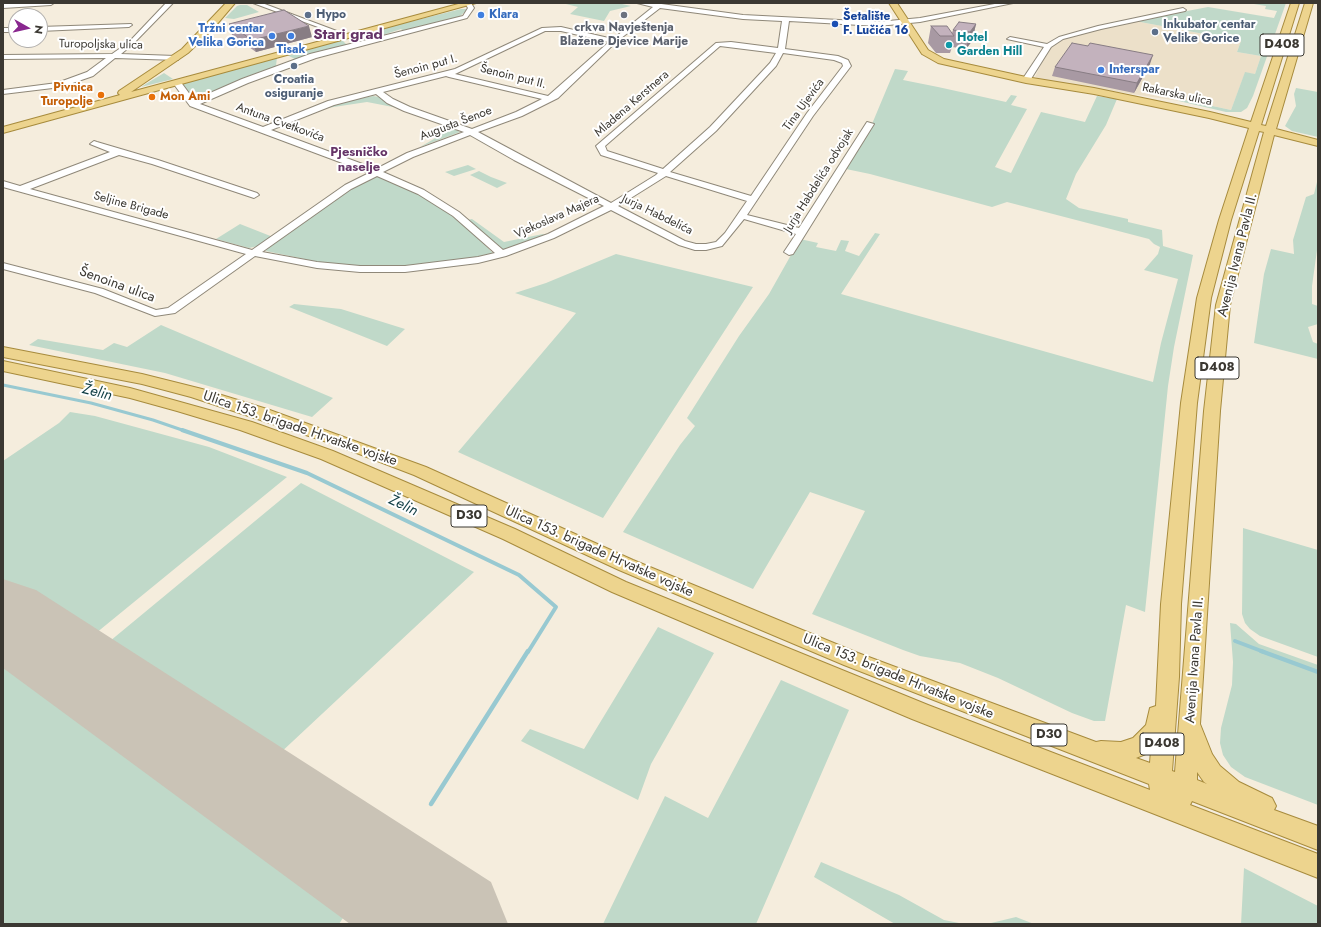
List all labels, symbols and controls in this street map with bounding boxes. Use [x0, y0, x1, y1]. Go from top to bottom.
north arrow [8, 8, 48, 48]
place label: Hypo [316, 8, 346, 22]
place label: Klara [489, 8, 518, 22]
marker: Hypo [303, 10, 313, 20]
marker: Klara [476, 10, 486, 20]
marker: crkva Navještenja Blažene Djevice Marije [619, 10, 629, 20]
place label: Šetalište F. Lučića 16 [843, 10, 909, 38]
place label: Inkubator centar Velike Gorice [1163, 18, 1256, 46]
marker: Šetalište F. Lučića 16 [830, 19, 840, 29]
place label: crkva Navještenja Blažene Djevice Marije [560, 21, 688, 49]
place label: Tržni centar Velika Gorica [188, 22, 264, 50]
text: N [30, 24, 47, 35]
district label: Stari grad [313, 26, 383, 44]
marker: Inkubator centar Velike Gorice [1150, 27, 1160, 37]
marker: Tržni centar Velika Gorica [267, 31, 277, 41]
marker: Tisak [286, 31, 296, 41]
place label: Hotel Garden Hill [957, 31, 1022, 59]
road number: D408 [1260, 34, 1304, 56]
street label: Turopoljska ulica [59, 37, 143, 53]
marker: Hotel Garden Hill [944, 40, 954, 50]
place label: Tisak [277, 43, 305, 57]
street label: Šenoin put I. [393, 52, 459, 82]
marker: Croatia osiguranje [289, 61, 299, 71]
street label: Šenoin put II. [478, 62, 548, 92]
place label: Interspar [1109, 63, 1160, 77]
marker: Interspar [1096, 65, 1106, 75]
street label: Mladena Kerstnera [592, 68, 672, 140]
place label: Croatia osiguranje [265, 73, 323, 101]
street label: Tina Ujevića [780, 76, 828, 134]
place label: Pivnica Turopolje [41, 81, 93, 109]
street label: Rakarska ulica [1141, 81, 1213, 109]
marker: Pivnica Turopolje [96, 90, 106, 100]
place label: Mon Ami [160, 90, 210, 104]
marker: Mon Ami [147, 92, 157, 102]
street label: Antuna Cvetkovića [234, 100, 326, 146]
street label: Augusta Šenoe [418, 104, 494, 144]
street label: Jurja Habdelića odvojak [781, 126, 857, 236]
district label: Pjesničko naselje [330, 145, 388, 176]
street label: Seljine Brigade [92, 189, 170, 223]
street label: Avenija Ivana Pavla II. [1214, 191, 1262, 319]
street label: Vjekoslava Majera [512, 192, 602, 242]
street label: Jurja Habdelića [619, 192, 695, 238]
street label: Šenoina ulica [77, 264, 157, 306]
road number: D408 [1195, 357, 1239, 379]
water label: Želin [80, 381, 114, 405]
street label: Ulica 153. brigade Hrvatske vojske [201, 388, 399, 470]
water label: Želin [385, 491, 421, 521]
street label: Ulica 153. brigade Hrvatske vojske [502, 503, 696, 601]
road number: D30 [451, 505, 487, 527]
street label: Avenija Ivana Pavla II. [1182, 596, 1208, 724]
street label: Ulica 153. brigade Hrvatske vojske [800, 631, 996, 723]
road number: D30 [1031, 724, 1067, 746]
road number: D408 [1140, 733, 1184, 755]

